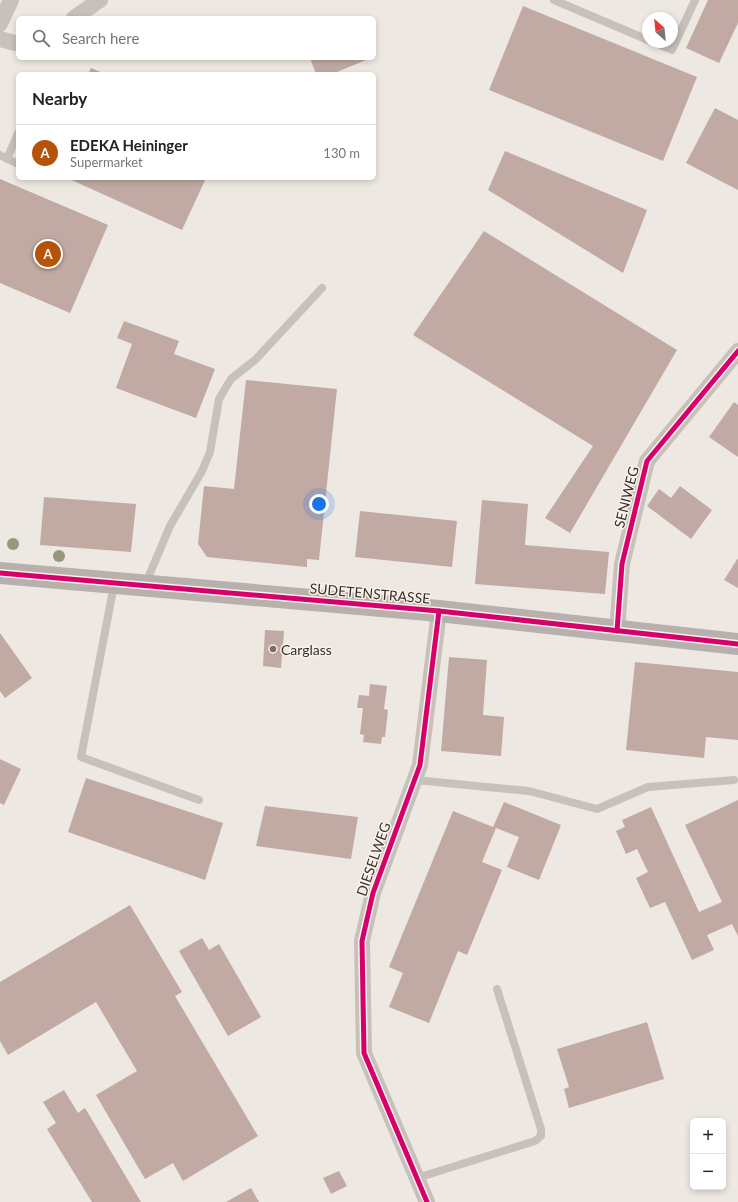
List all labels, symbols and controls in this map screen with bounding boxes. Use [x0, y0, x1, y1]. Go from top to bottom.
north arrow [642, 12, 678, 48]
search box [16, 16, 376, 60]
icon: search [30, 27, 52, 49]
text: Search here [62, 29, 139, 47]
text: Nearby [32, 88, 87, 109]
text: EDEKA Heininger [70, 136, 188, 154]
text: A [40, 145, 50, 161]
text: 130 m [323, 145, 360, 161]
text: Supermarket [70, 154, 143, 170]
pin: A [35, 239, 61, 269]
street label: SENIWEG [610, 464, 642, 530]
your location [309, 494, 329, 514]
street label: SUDETENSTRASSE [309, 579, 431, 607]
place label: Carglass [281, 641, 332, 658]
marker: Carglass [268, 644, 278, 654]
street label: DIESELWEG [352, 820, 394, 898]
map controls [690, 1118, 726, 1190]
button: + [690, 1118, 726, 1154]
button: − [690, 1154, 726, 1190]

